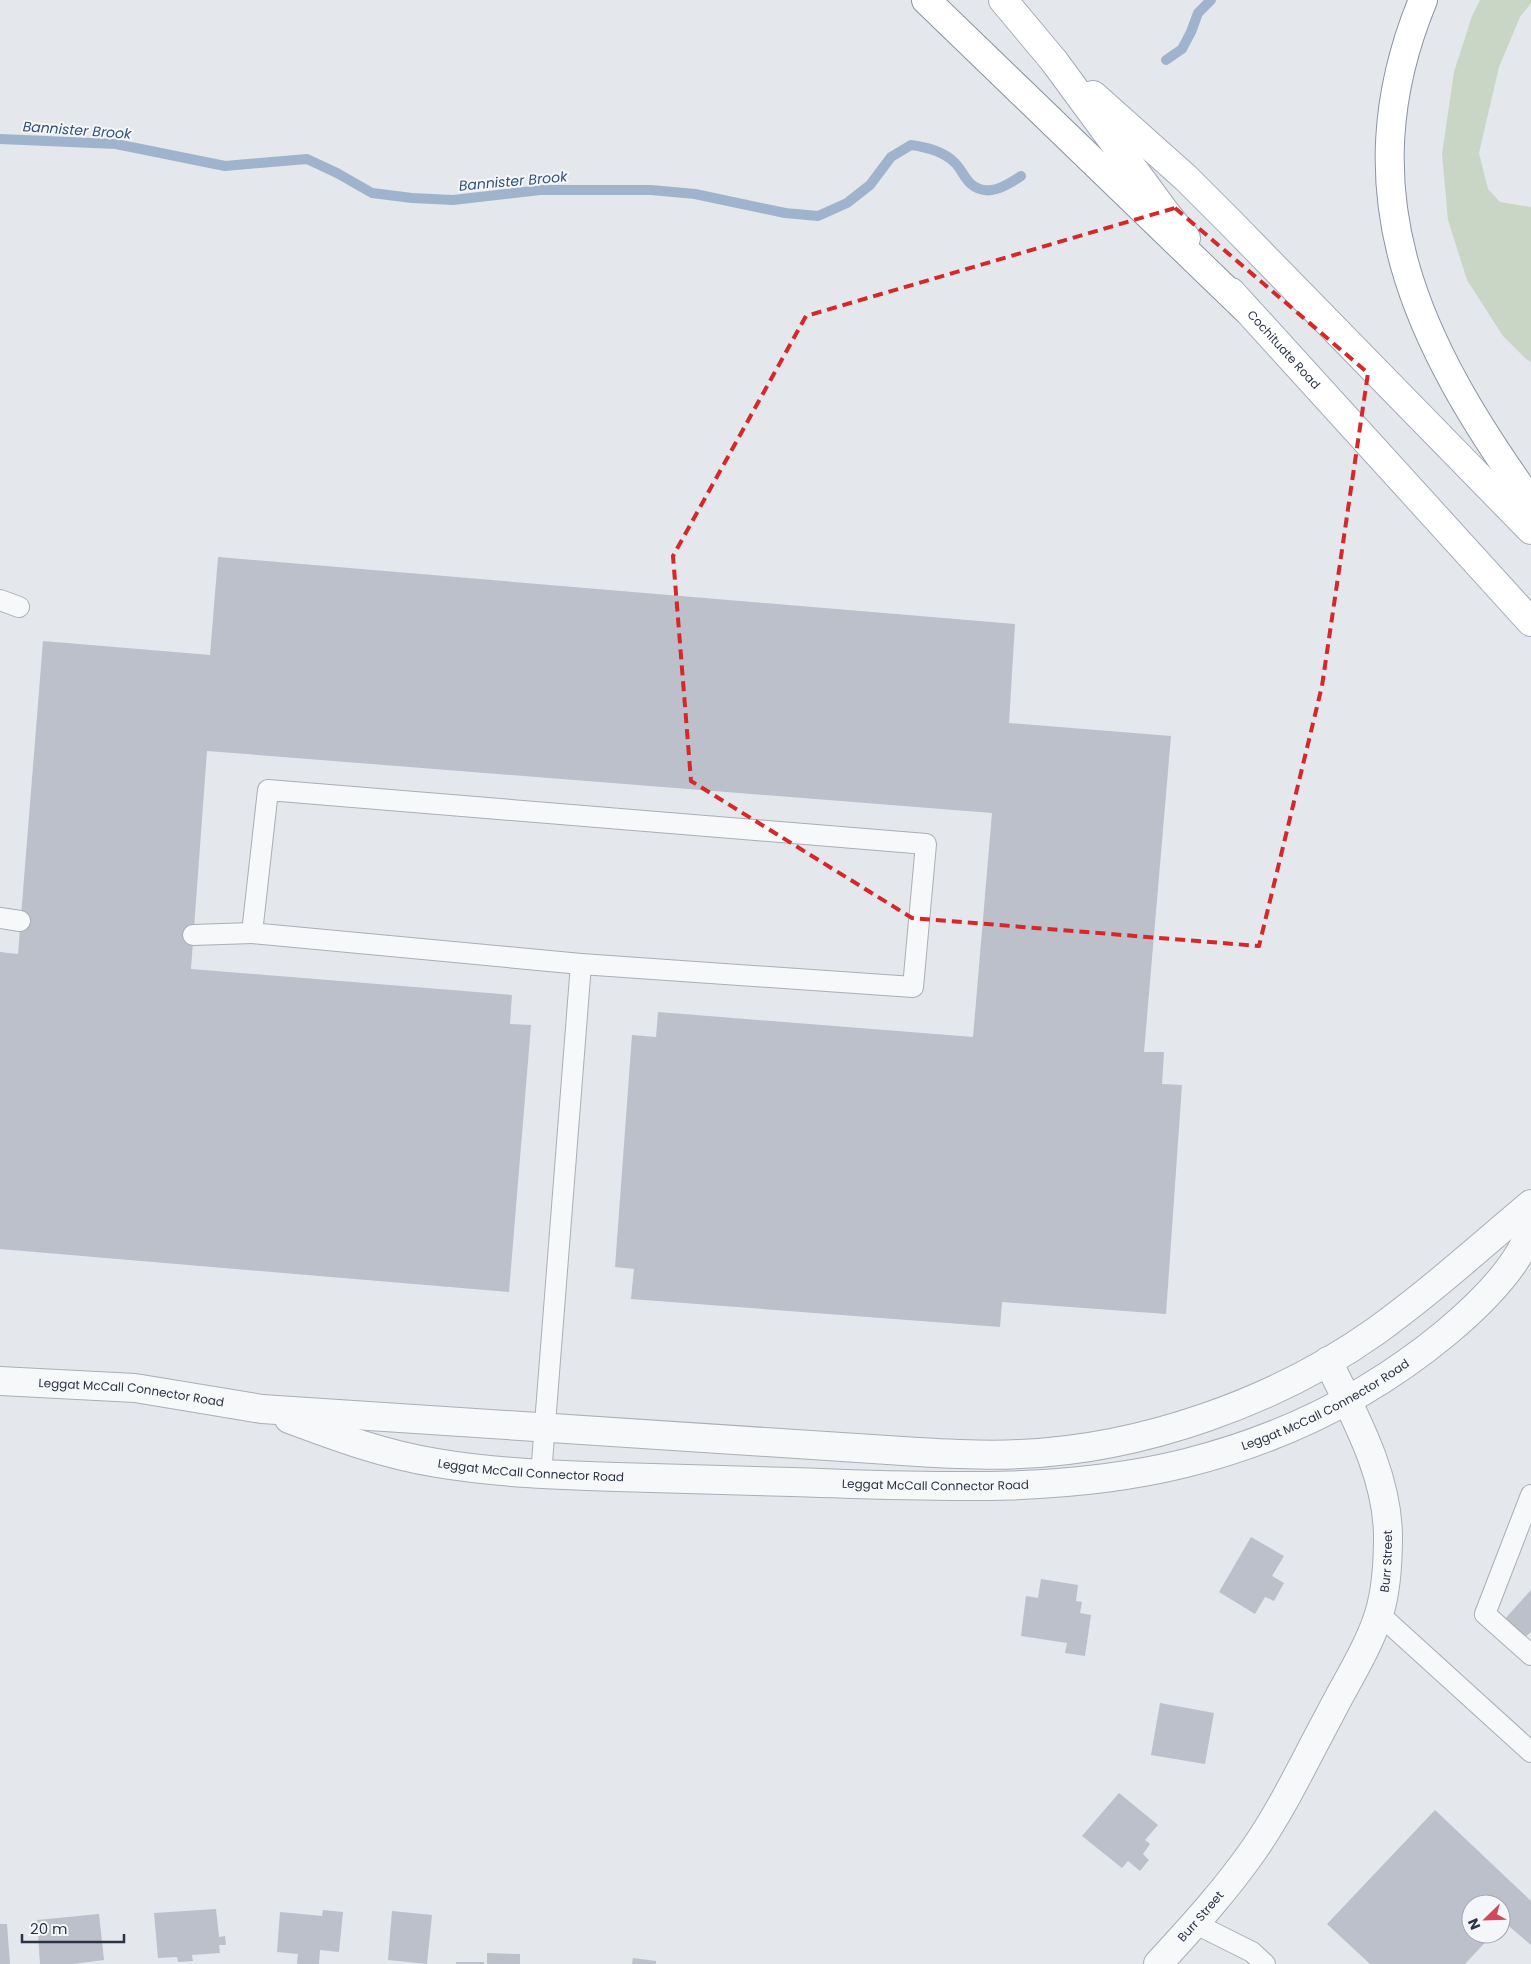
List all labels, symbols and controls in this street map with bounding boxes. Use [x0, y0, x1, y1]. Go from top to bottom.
water label: Bannister Brook [22, 116, 133, 144]
water label: Bannister Brook [458, 166, 569, 196]
street label: Cochituate Road [1243, 306, 1324, 393]
street label: Leggat McCall Connector Road [1239, 1355, 1412, 1454]
street label: Leggat McCall Connector Road [38, 1374, 225, 1411]
street label: Leggat McCall Connector Road [437, 1454, 624, 1485]
street label: Leggat McCall Connector Road [842, 1475, 1029, 1494]
street label: Burr Street [1375, 1530, 1396, 1594]
street label: Burr Street [1173, 1887, 1227, 1945]
north arrow [1461, 1894, 1511, 1944]
scale bar [22, 1912, 125, 1944]
text: N [1463, 1915, 1485, 1933]
text: 20 m [30, 1918, 68, 1939]

